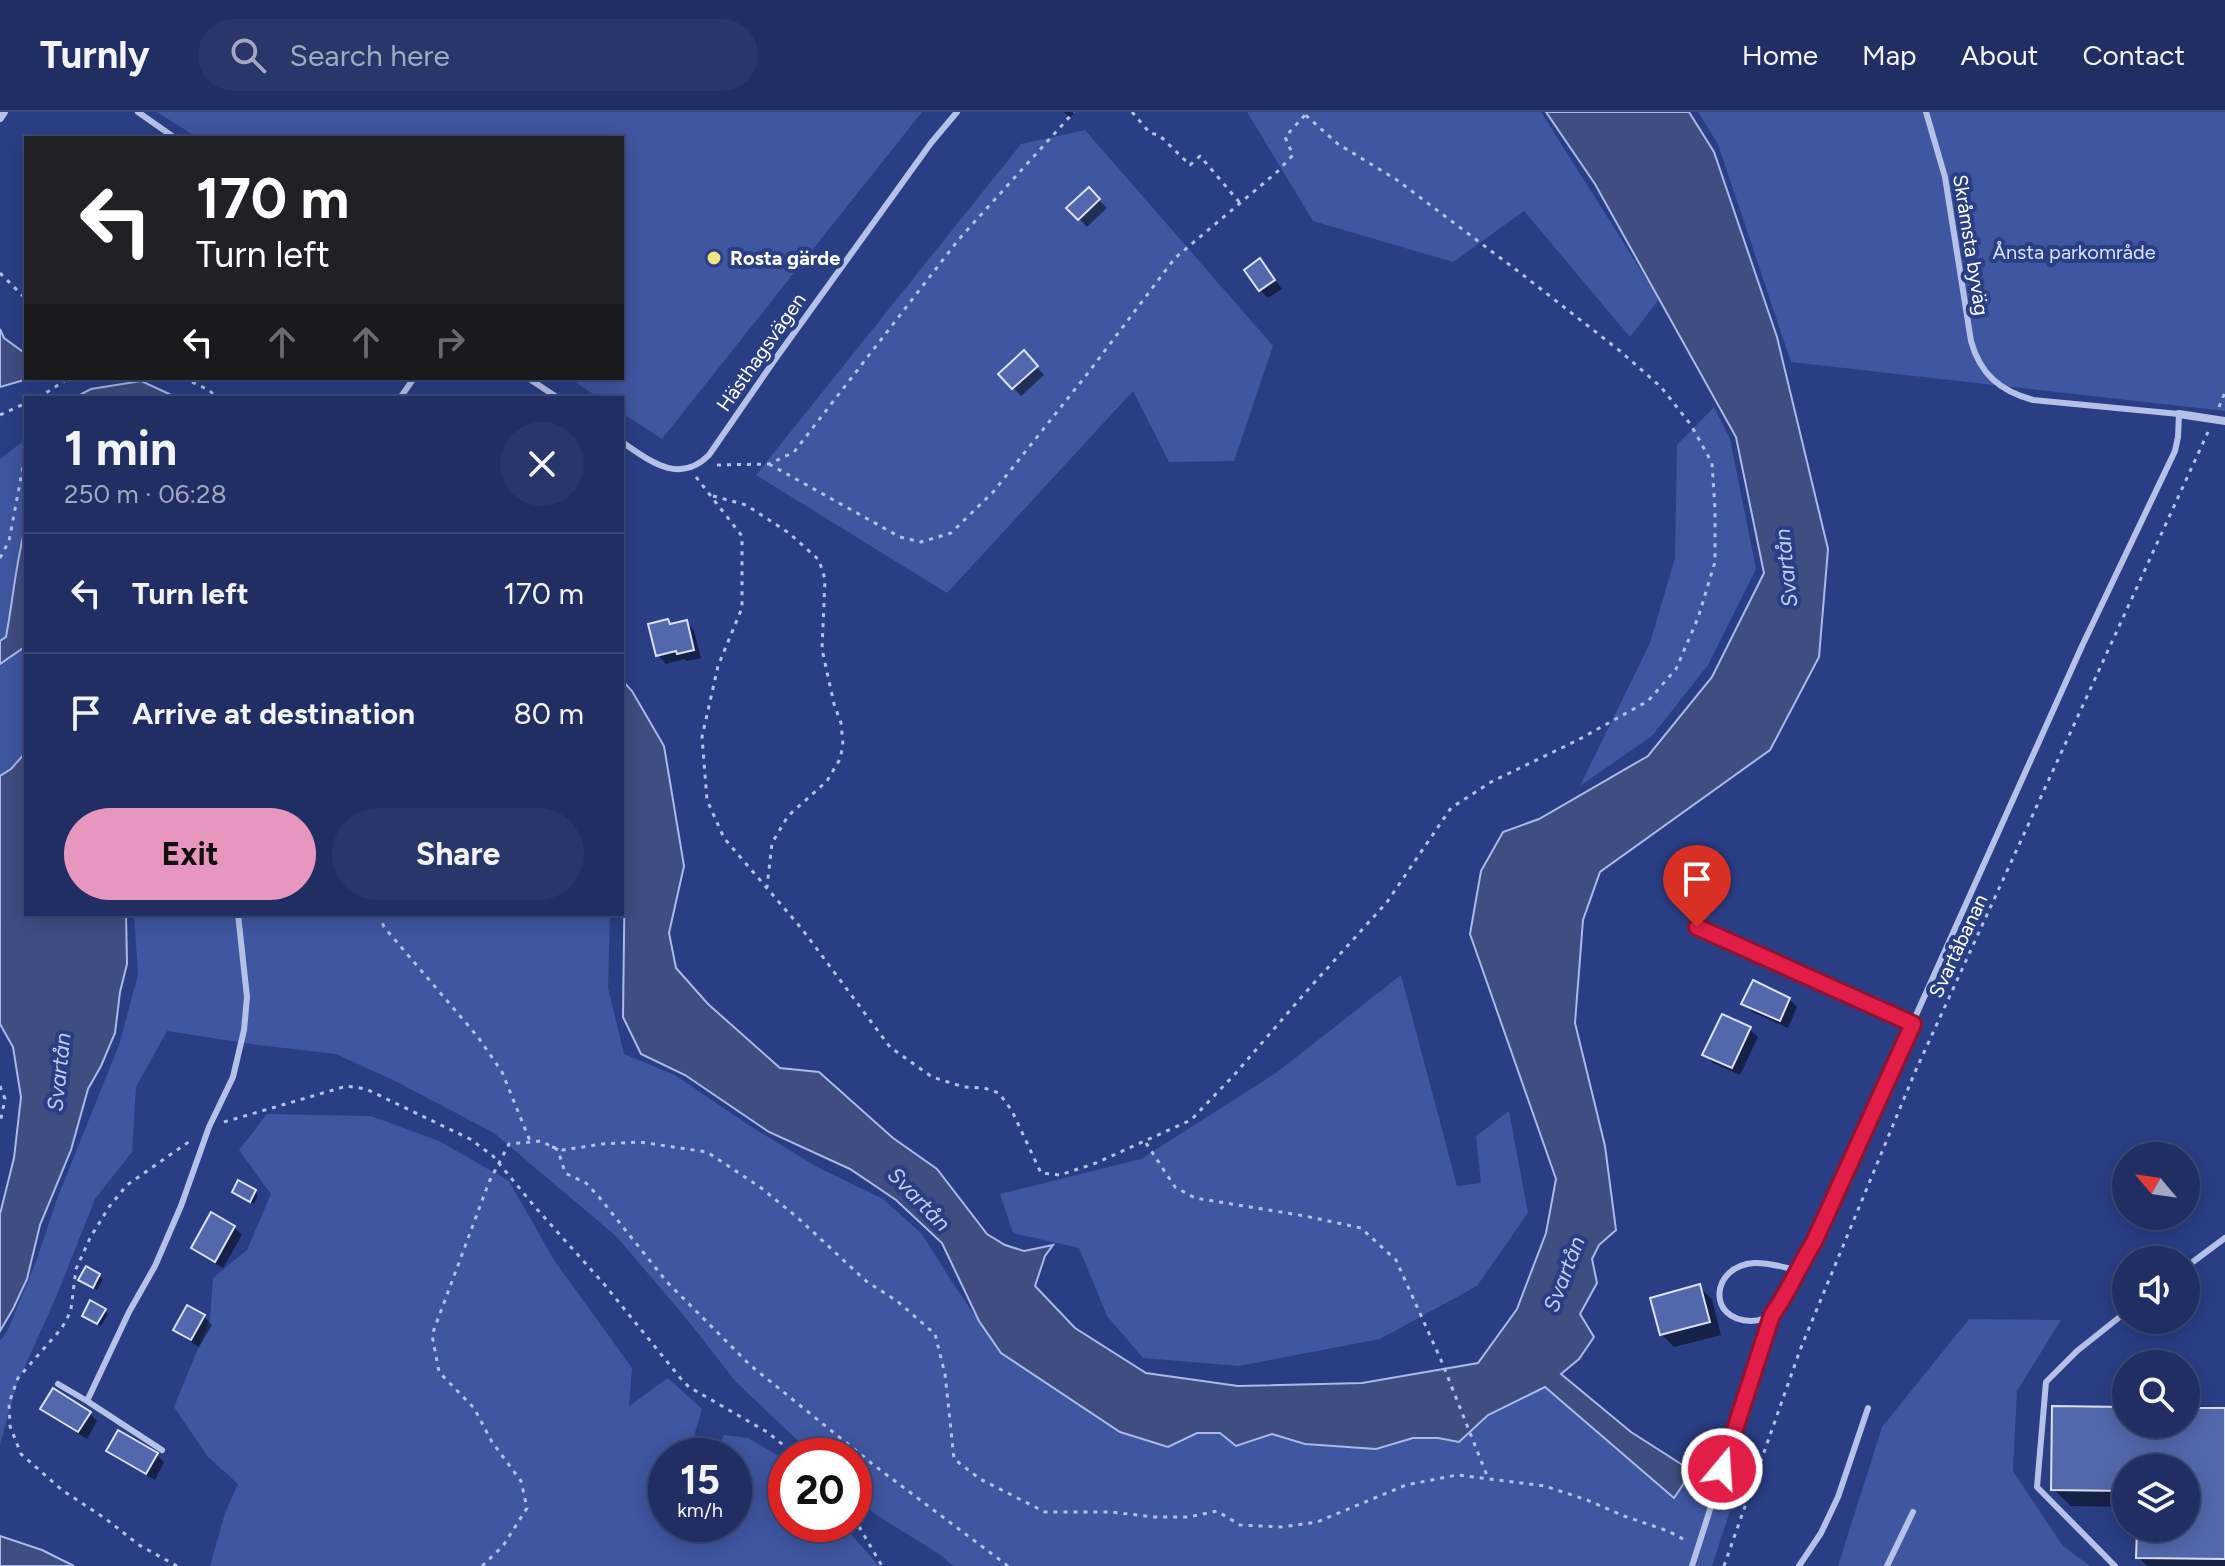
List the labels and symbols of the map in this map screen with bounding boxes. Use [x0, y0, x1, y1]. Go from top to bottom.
street label: Skråmsta byväg [1948, 173, 1994, 317]
park label: Ånsta parkområde [1992, 240, 2156, 264]
place label: Rosta gärde [730, 246, 840, 270]
marker: Rosta gärde [705, 249, 723, 267]
street label: Hästhagsvägen [711, 288, 811, 416]
water label: Svartån [1768, 527, 1804, 609]
pin [1663, 845, 1731, 927]
street label: Svartåbanan [1924, 890, 1992, 1002]
water label: Svartån [41, 1031, 77, 1113]
north arrow [2112, 1142, 2200, 1230]
water label: Svartån [882, 1161, 956, 1237]
water label: Svartån [1537, 1232, 1591, 1316]
position arrow [1680, 1427, 1764, 1511]
speed limit sign: 20 [768, 1438, 872, 1542]

